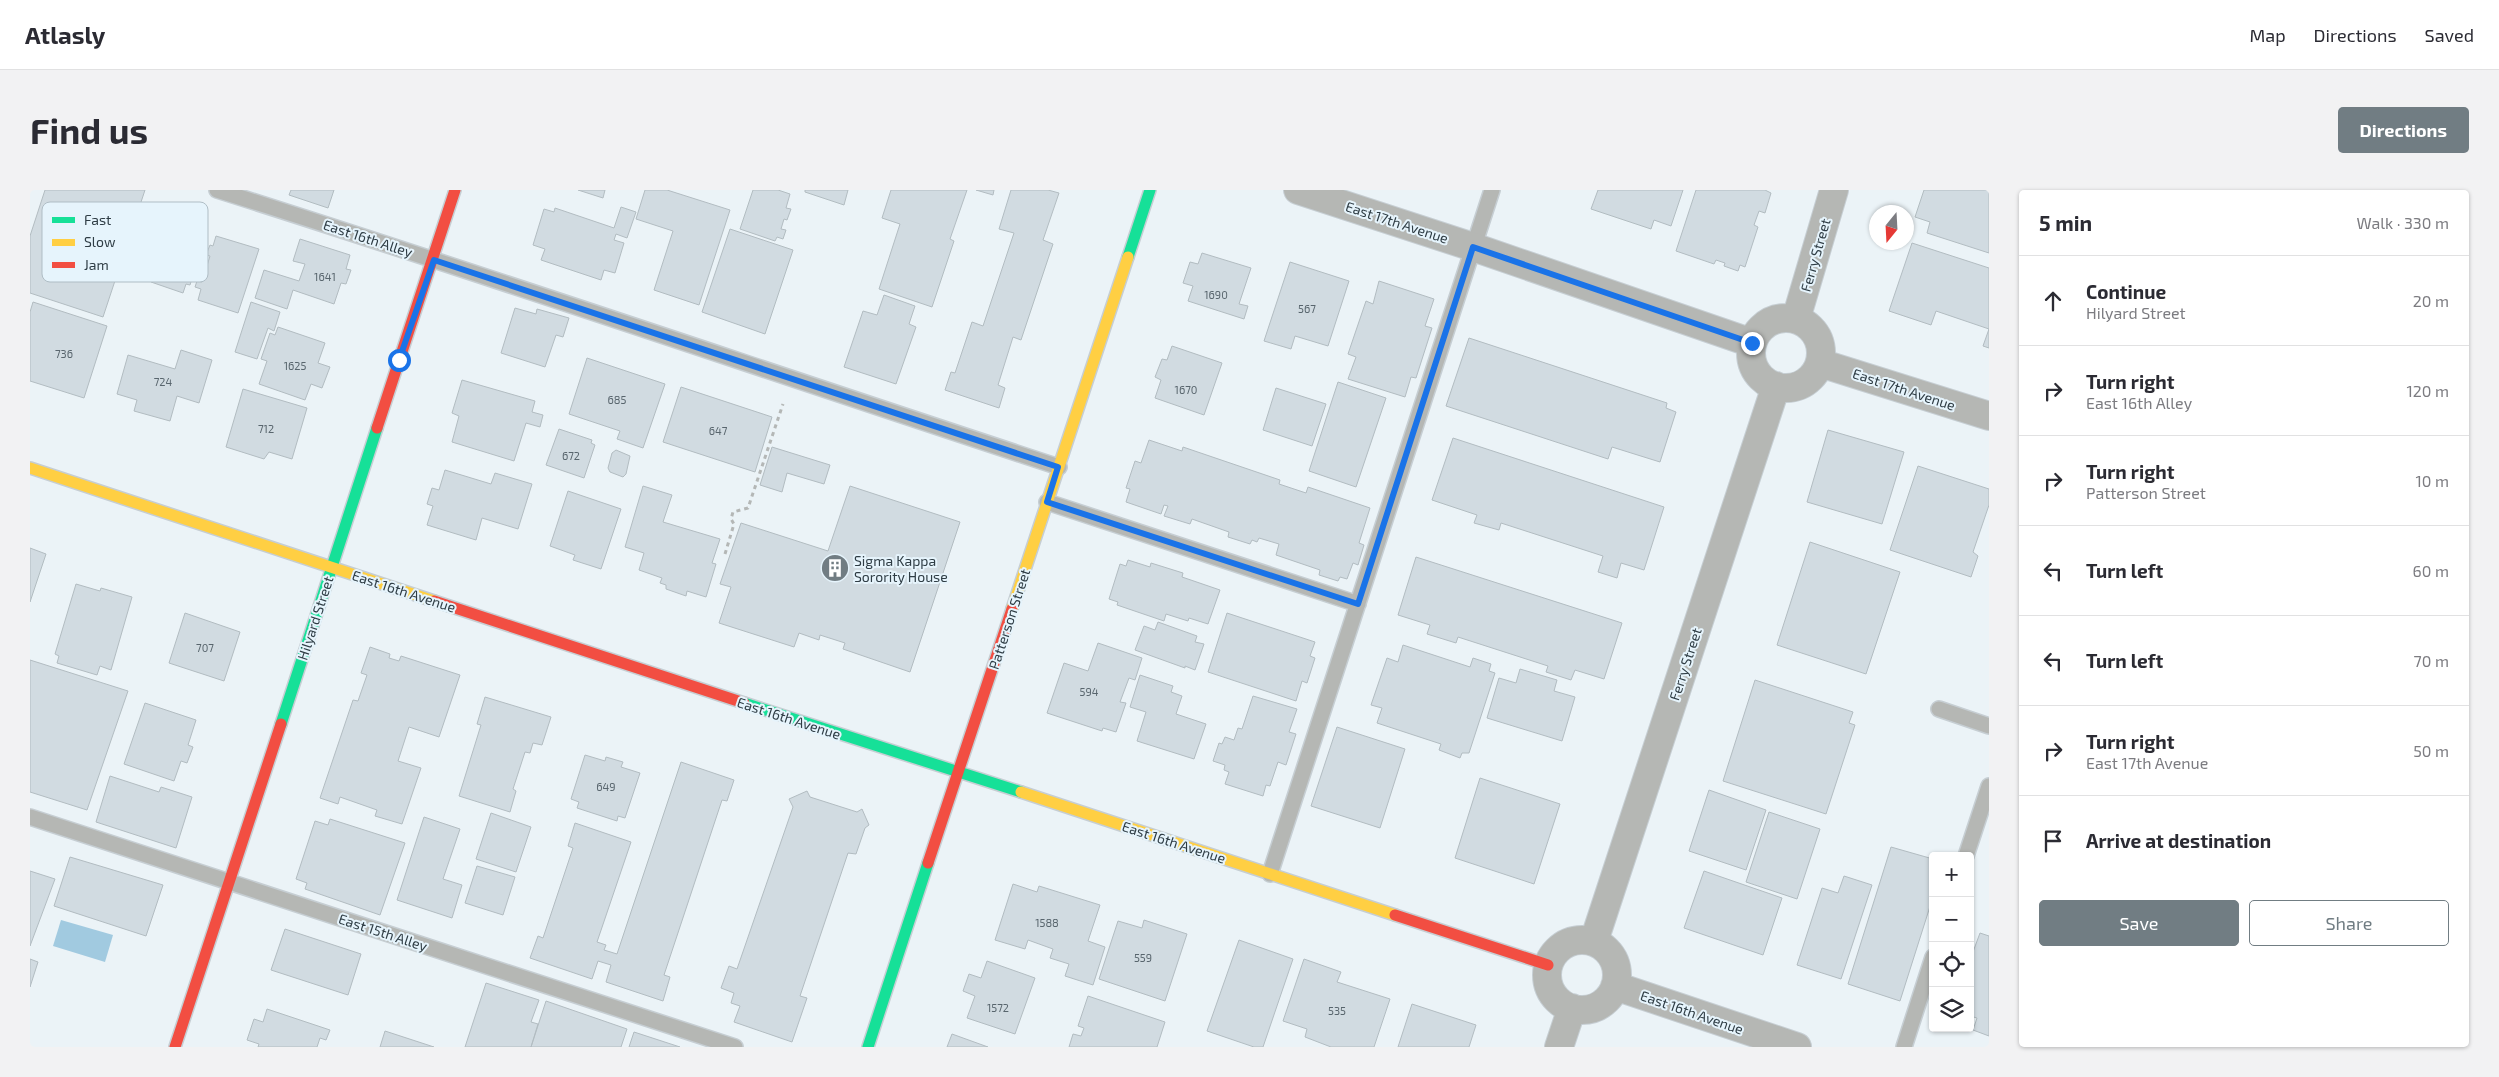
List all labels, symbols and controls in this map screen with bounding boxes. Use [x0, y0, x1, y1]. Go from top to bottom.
text: Atlasly [25, 20, 105, 49]
text: Map [2249, 24, 2286, 46]
text: Directions [2314, 24, 2397, 46]
text: Saved [2425, 24, 2474, 46]
button: Directions [2338, 107, 2469, 153]
text: Find us [30, 109, 148, 151]
street label: East 17th Avenue [1343, 197, 1451, 247]
legend [42, 202, 208, 282]
north arrow [1869, 205, 1914, 250]
text: 5 min [2039, 210, 2092, 235]
text: Fast [84, 211, 111, 228]
text: Walk · 330 m [2357, 213, 2449, 232]
street label: East 16th Alley [321, 216, 415, 261]
street label: Ferry Street [1796, 217, 1834, 293]
text: Slow [84, 233, 116, 250]
text: Jam [84, 256, 109, 273]
house number: 1641 [314, 270, 336, 283]
text: Continue [2086, 280, 2166, 303]
icon: ahead [2039, 287, 2067, 315]
house number: 1690 [1204, 288, 1228, 301]
text: 20 m [2413, 291, 2449, 310]
house number: 567 [1298, 302, 1316, 315]
text: Hilyard Street [2086, 303, 2186, 322]
route end [1741, 332, 1764, 355]
house number: 736 [55, 347, 73, 360]
route start [388, 349, 411, 372]
house number: 1625 [284, 359, 306, 372]
street label: East 17th Avenue [1850, 364, 1958, 414]
text: Turn right [2086, 370, 2174, 393]
house number: 724 [154, 375, 173, 388]
icon: right [2039, 377, 2067, 405]
text: 120 m [2406, 381, 2449, 400]
house number: 1670 [1175, 383, 1197, 396]
house number: 685 [608, 393, 627, 406]
text: East 16th Alley [2086, 393, 2192, 412]
house number: 712 [258, 422, 274, 435]
house number: 647 [709, 424, 728, 437]
house number: 672 [562, 449, 580, 462]
text: Turn right [2086, 460, 2174, 483]
icon: right [2039, 467, 2067, 495]
text: 10 m [2415, 471, 2449, 490]
text: Patterson Street [2086, 483, 2206, 502]
place label: Sigma Kappa Sorority House [854, 552, 948, 585]
building icon: Sigma Kappa Sorority House [820, 553, 850, 583]
icon: left [2039, 557, 2067, 585]
text: Turn left [2086, 559, 2163, 582]
text: 60 m [2413, 561, 2449, 580]
street label: East 16th Avenue [350, 566, 458, 616]
street label: Patterson Street [985, 566, 1033, 672]
street label: Hilyard Street [293, 574, 337, 662]
street label: Ferry Street [1665, 626, 1705, 702]
house number: 707 [196, 641, 214, 654]
icon: left [2039, 647, 2067, 675]
text: Turn left [2086, 649, 2163, 672]
text: 70 m [2414, 651, 2449, 670]
house number: 594 [1080, 685, 1099, 698]
street label: East 16th Avenue [735, 693, 843, 743]
text: Turn right [2086, 730, 2174, 753]
icon: right [2039, 737, 2067, 765]
text: 50 m [2413, 741, 2449, 760]
text: East 17th Avenue [2086, 753, 2208, 772]
house number: 649 [596, 780, 616, 793]
street label: East 16th Avenue [1120, 817, 1228, 867]
icon: arrive [2039, 827, 2067, 855]
text: Arrive at destination [2086, 829, 2271, 852]
map controls [1929, 852, 1974, 1032]
button: + [1929, 852, 1974, 897]
button: − [1929, 897, 1974, 942]
button: Save [2039, 900, 2239, 946]
button: Share [2249, 900, 2449, 946]
street label: East 15th Alley [336, 910, 430, 955]
house number: 1588 [1035, 916, 1059, 929]
button: locate [1929, 942, 1974, 987]
house number: 559 [1134, 951, 1152, 964]
street label: East 16th Avenue [1638, 986, 1746, 1038]
button: layers [1929, 987, 1974, 1032]
house number: 1572 [987, 1001, 1009, 1014]
house number: 535 [1328, 1004, 1346, 1017]

